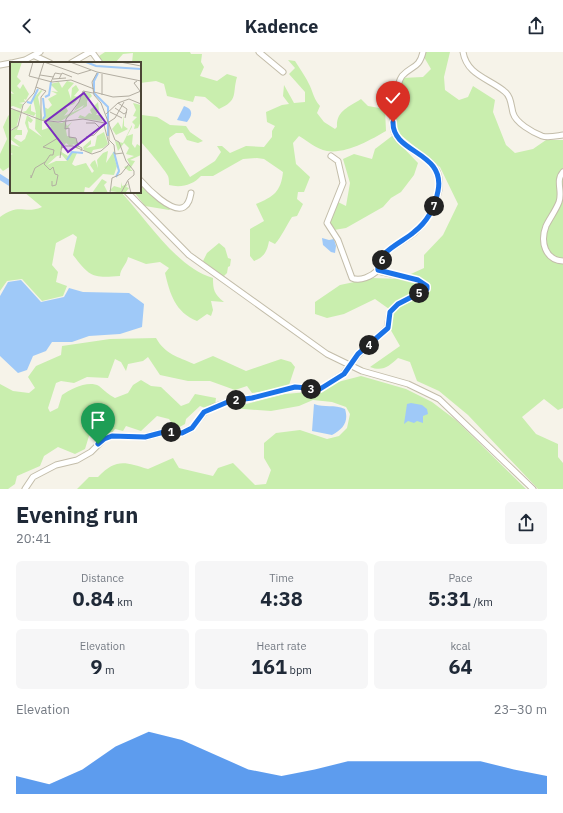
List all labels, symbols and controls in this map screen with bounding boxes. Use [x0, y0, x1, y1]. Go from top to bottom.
icon: back [16, 15, 38, 37]
text: Kadence [245, 15, 318, 38]
icon: share [525, 15, 547, 37]
inset map [10, 62, 141, 193]
pin [376, 81, 410, 122]
icon: check [382, 87, 404, 109]
pin: 7 [424, 196, 444, 216]
text: 7 [431, 199, 437, 213]
pin: 6 [372, 250, 392, 270]
text: 6 [379, 253, 385, 267]
pin: 5 [409, 283, 429, 303]
text: 5 [416, 286, 422, 300]
pin: 4 [359, 335, 379, 355]
text: 4 [366, 338, 372, 352]
pin: 3 [301, 379, 321, 399]
text: 3 [308, 382, 314, 396]
pin: 2 [226, 390, 246, 410]
text: 2 [233, 393, 239, 407]
pin [81, 403, 115, 444]
icon: arrive [87, 409, 109, 431]
pin: 1 [161, 422, 181, 442]
text: 1 [168, 425, 174, 439]
text: Evening run [16, 500, 138, 529]
button: share [505, 502, 547, 544]
text: 20:41 [16, 530, 51, 547]
text: Distance [81, 571, 124, 585]
text: Time [269, 571, 294, 585]
text: Pace [449, 571, 472, 585]
text: 0.84 [72, 585, 115, 612]
text: 4:38 [260, 585, 303, 612]
text: 5:31 [428, 585, 471, 612]
text: km [115, 595, 133, 609]
text: /km [471, 595, 493, 609]
text: Elevation [80, 639, 125, 653]
text: Heart rate [257, 639, 306, 653]
text: kcal [450, 639, 471, 653]
text: 9 [90, 653, 102, 680]
text: 161 [251, 653, 287, 680]
text: 64 [449, 653, 473, 680]
text: m [102, 663, 115, 677]
text: bpm [287, 663, 312, 677]
text: Elevation [16, 701, 70, 718]
text: 23–30 m [494, 701, 547, 718]

